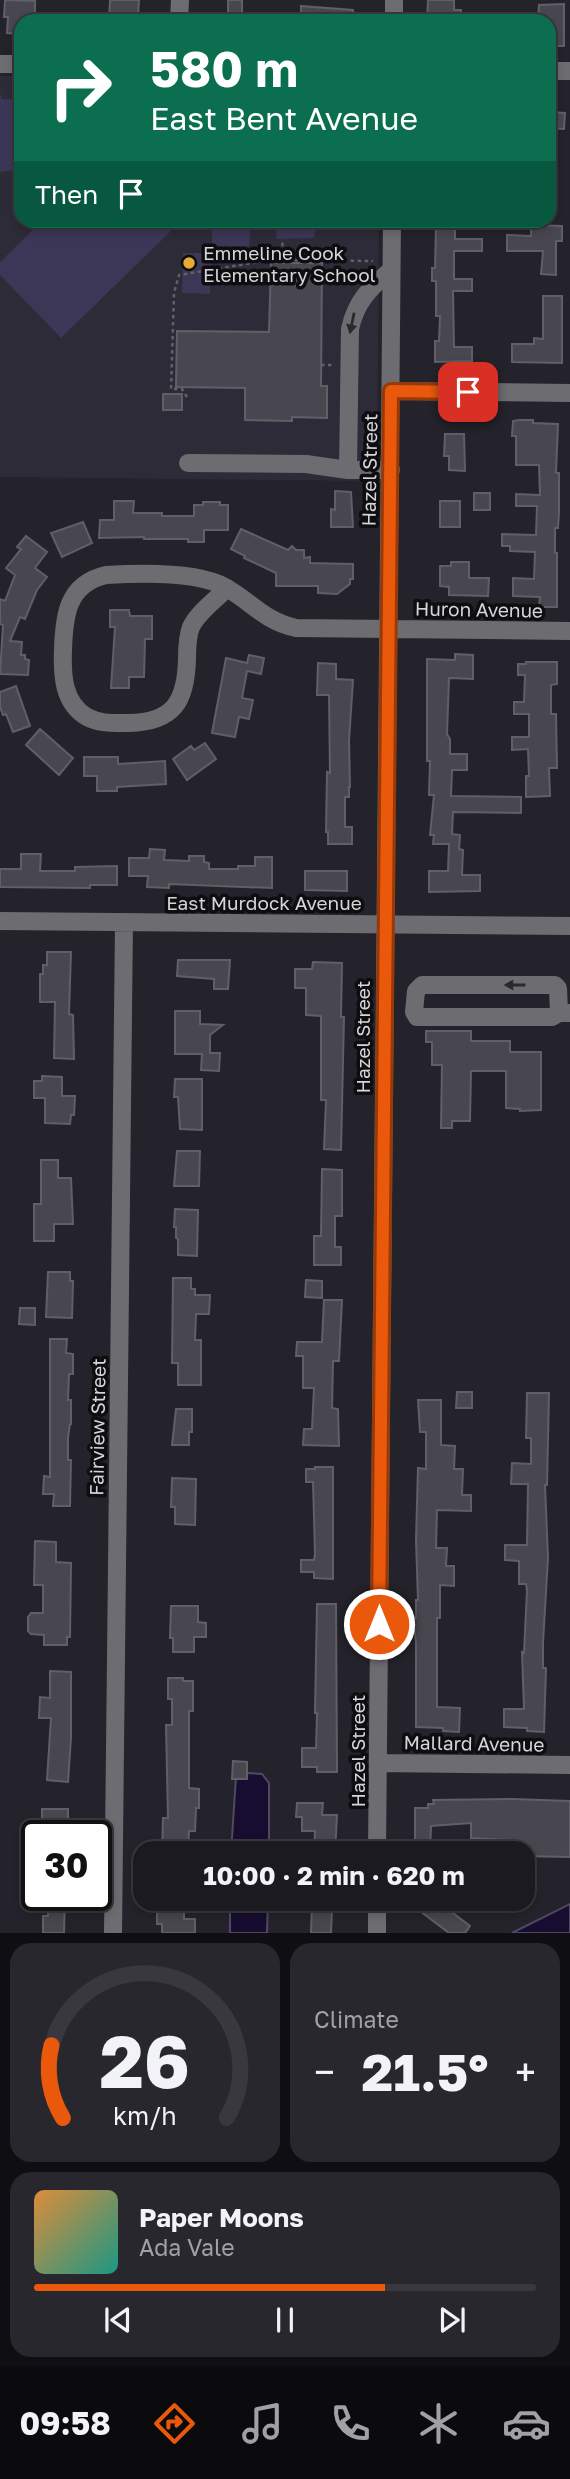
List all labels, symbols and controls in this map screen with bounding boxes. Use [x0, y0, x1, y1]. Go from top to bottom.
text: 580 m [150, 39, 298, 98]
icon: right [35, 42, 126, 133]
text: East Bent Avenue [150, 99, 418, 137]
icon: arrive [112, 175, 150, 213]
text: Then [35, 179, 98, 210]
place label: Emmeline Cook Elementary School [203, 241, 376, 286]
marker: Emmeline Cook Elementary School [181, 255, 197, 271]
one-way arrow [347, 312, 358, 334]
pin [438, 362, 498, 422]
icon: arrive [449, 373, 487, 411]
street label: Hazel Street [357, 413, 381, 527]
street label: Huron Avenue [415, 596, 543, 622]
street label: East Murdock Avenue [166, 891, 362, 914]
one-way arrow [504, 979, 526, 991]
street label: Hazel Street [351, 981, 374, 1093]
street label: Fairview Street [84, 1358, 110, 1496]
position arrow [342, 1587, 416, 1661]
street label: Hazel Street [346, 1695, 369, 1807]
street label: Mallard Avenue [403, 1730, 545, 1756]
speed limit sign: 30 [21, 1820, 112, 1911]
text: 10:00 · 2 min · 620 m [203, 1860, 465, 1891]
text: Climate [314, 2005, 399, 2033]
text: 26 [100, 2018, 190, 2105]
text: 21.5° [361, 2040, 489, 2102]
text: − [314, 2049, 335, 2094]
text: + [515, 2049, 536, 2094]
text: km/h [113, 2100, 177, 2131]
text: Paper Moons [139, 2202, 304, 2233]
text: Ada Vale [139, 2233, 235, 2261]
icon: previous [99, 2301, 137, 2339]
icon: pause [266, 2301, 304, 2339]
icon: next [433, 2301, 471, 2339]
icon: directions [150, 2399, 199, 2448]
icon: music [238, 2399, 287, 2448]
icon: phone [326, 2399, 375, 2448]
icon: climate [414, 2399, 463, 2448]
icon: car [502, 2399, 551, 2448]
text: 09:58 [19, 2404, 111, 2442]

